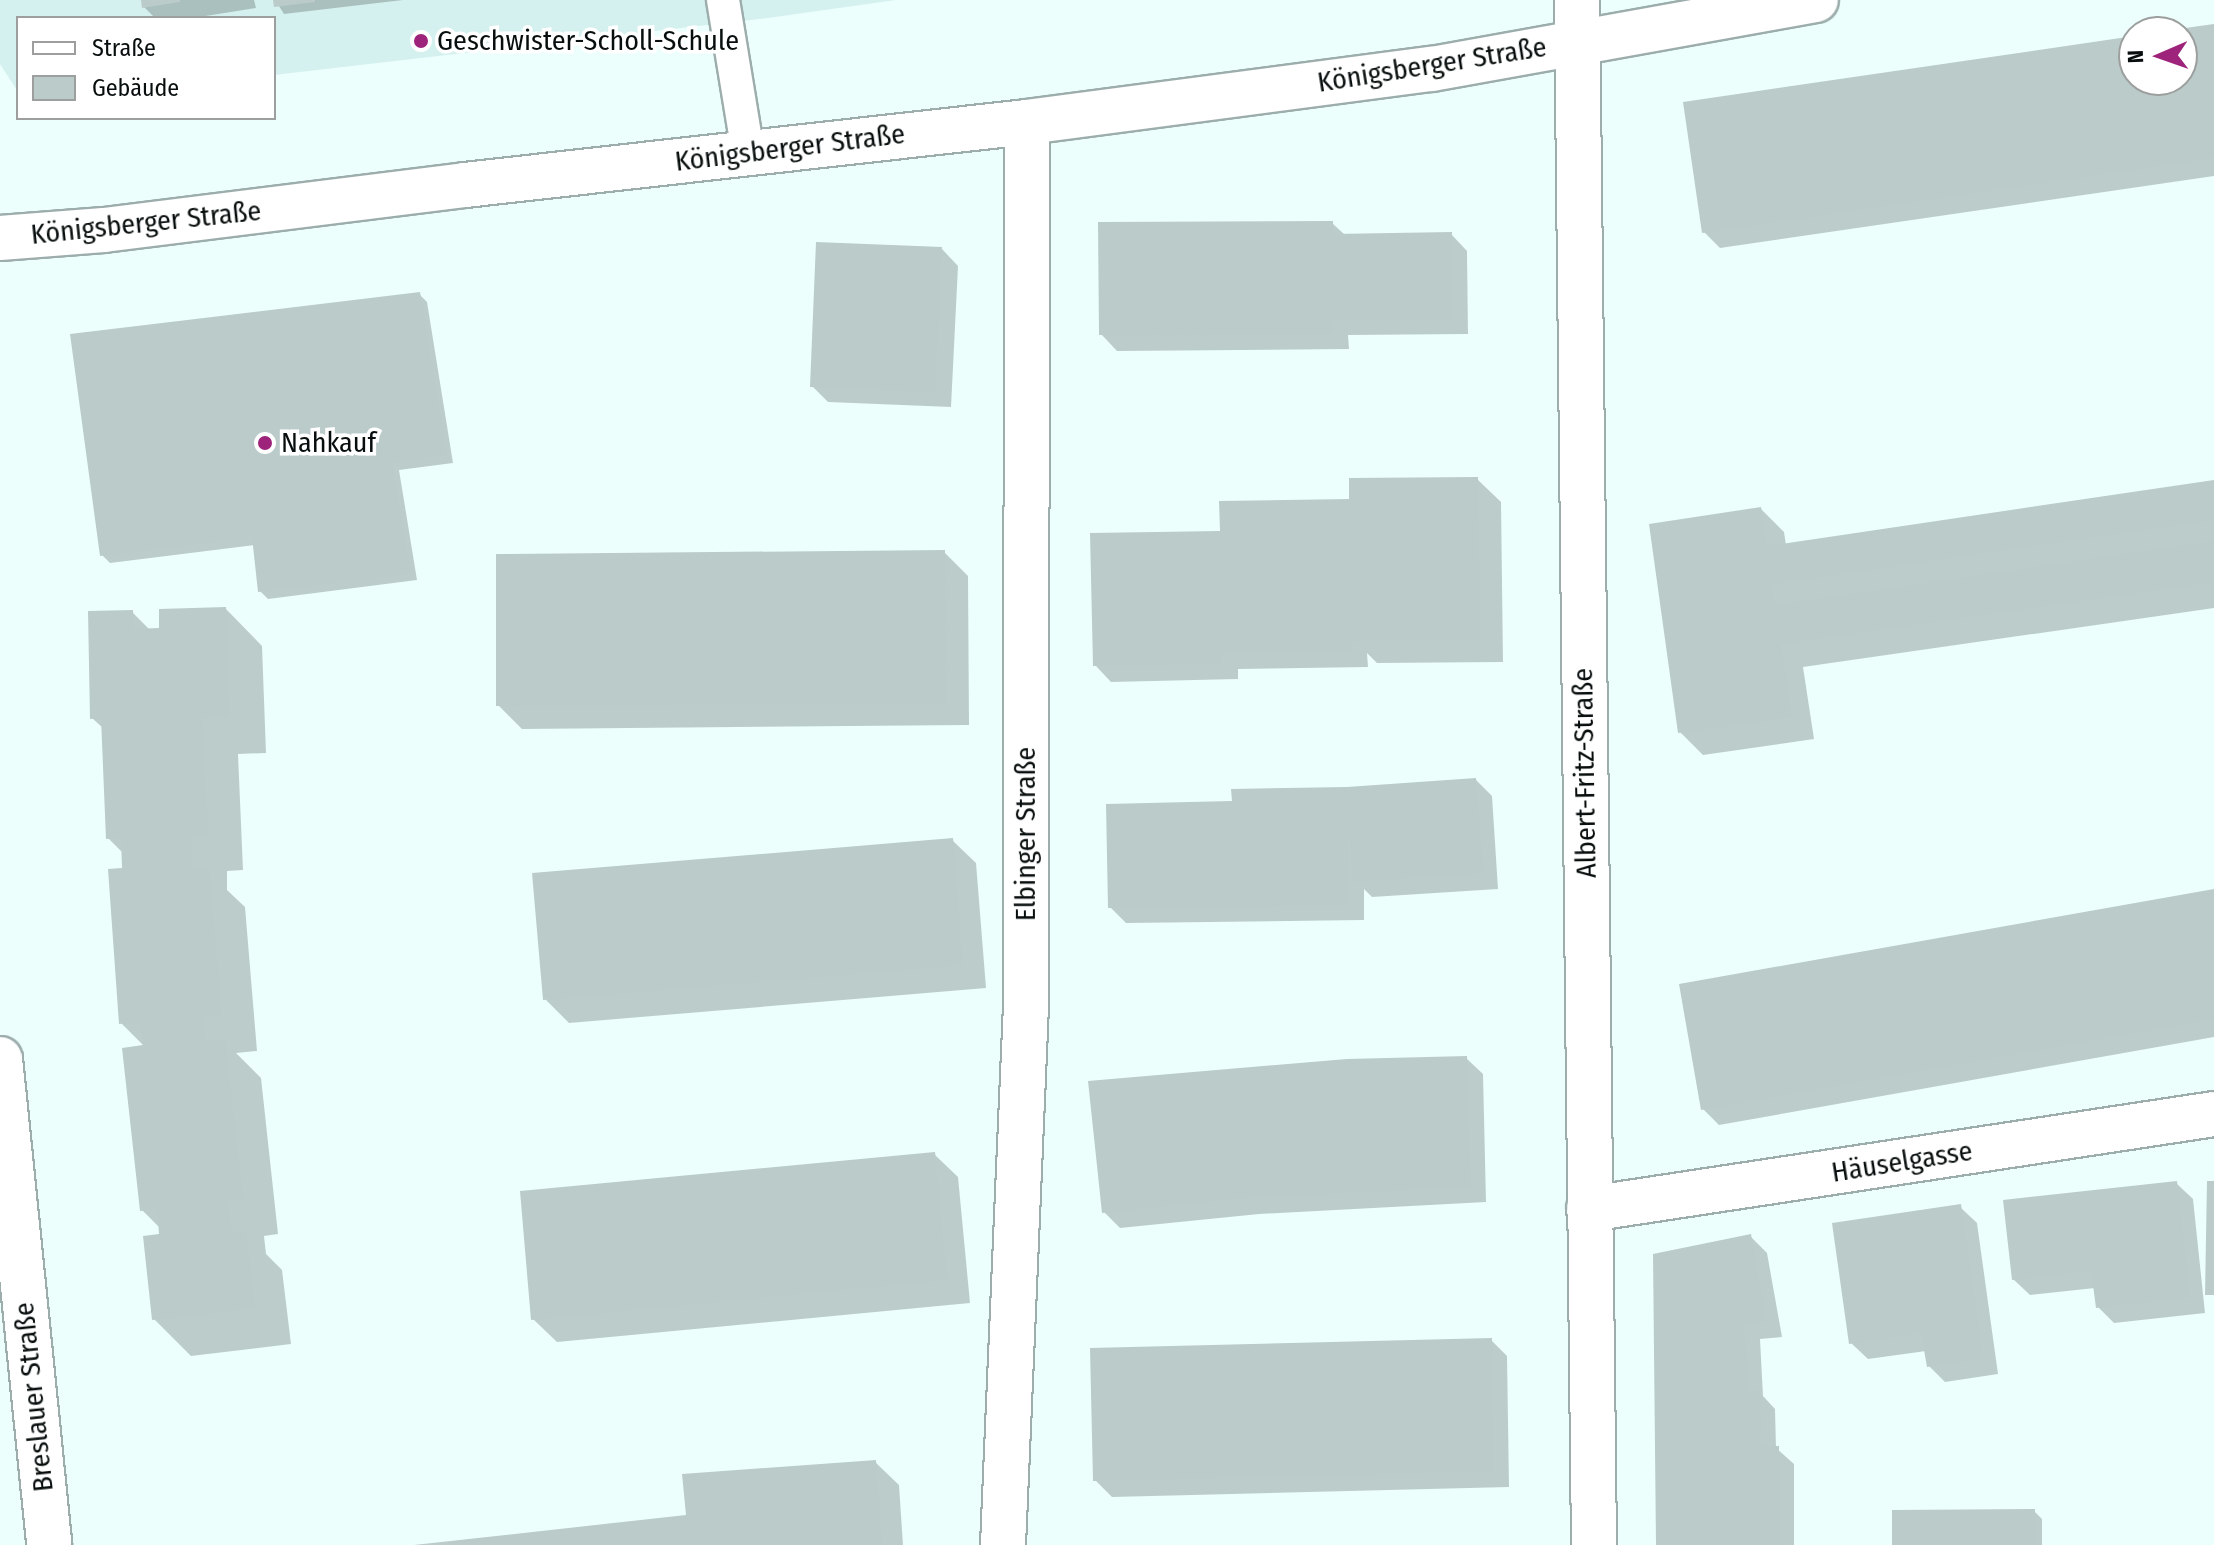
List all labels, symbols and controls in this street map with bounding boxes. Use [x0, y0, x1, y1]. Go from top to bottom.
legend [16, 16, 276, 120]
north arrow [2118, 16, 2198, 96]
place label: Geschwister-Scholl-Schule [437, 24, 739, 58]
street label: Königsberger Straße [1315, 30, 1549, 100]
marker: Geschwister-Scholl-Schule [412, 32, 430, 50]
text: Straße [92, 34, 156, 62]
text: N [2122, 50, 2149, 64]
text: Gebäude [92, 74, 179, 102]
street label: Königsberger Straße [673, 117, 907, 179]
street label: Königsberger Straße [29, 194, 263, 252]
place label: Nahkauf [281, 426, 376, 460]
marker: Nahkauf [256, 434, 274, 452]
street label: Albert-Fritz-Straße [1566, 668, 1604, 878]
street label: Elbinger Straße [1009, 747, 1043, 921]
street label: Häuselgasse [1829, 1134, 1975, 1190]
street label: Breslauer Straße [7, 1301, 61, 1493]

